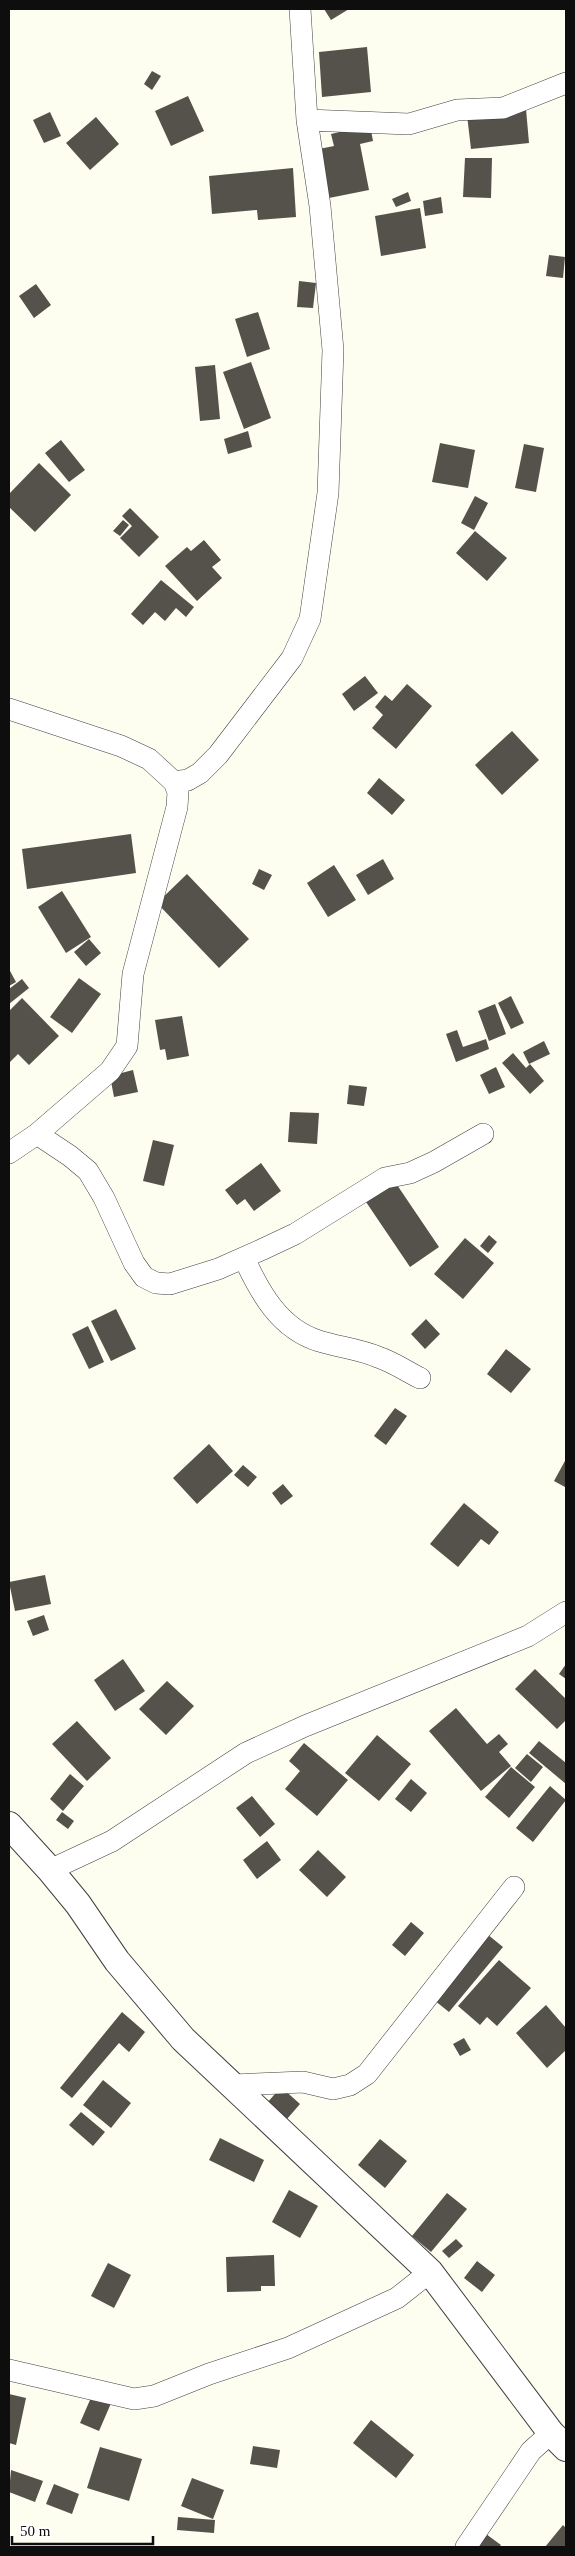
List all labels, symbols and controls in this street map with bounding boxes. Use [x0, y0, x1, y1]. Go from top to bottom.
scale bar [12, 2514, 154, 2546]
text: 50 m [20, 2523, 51, 2539]

